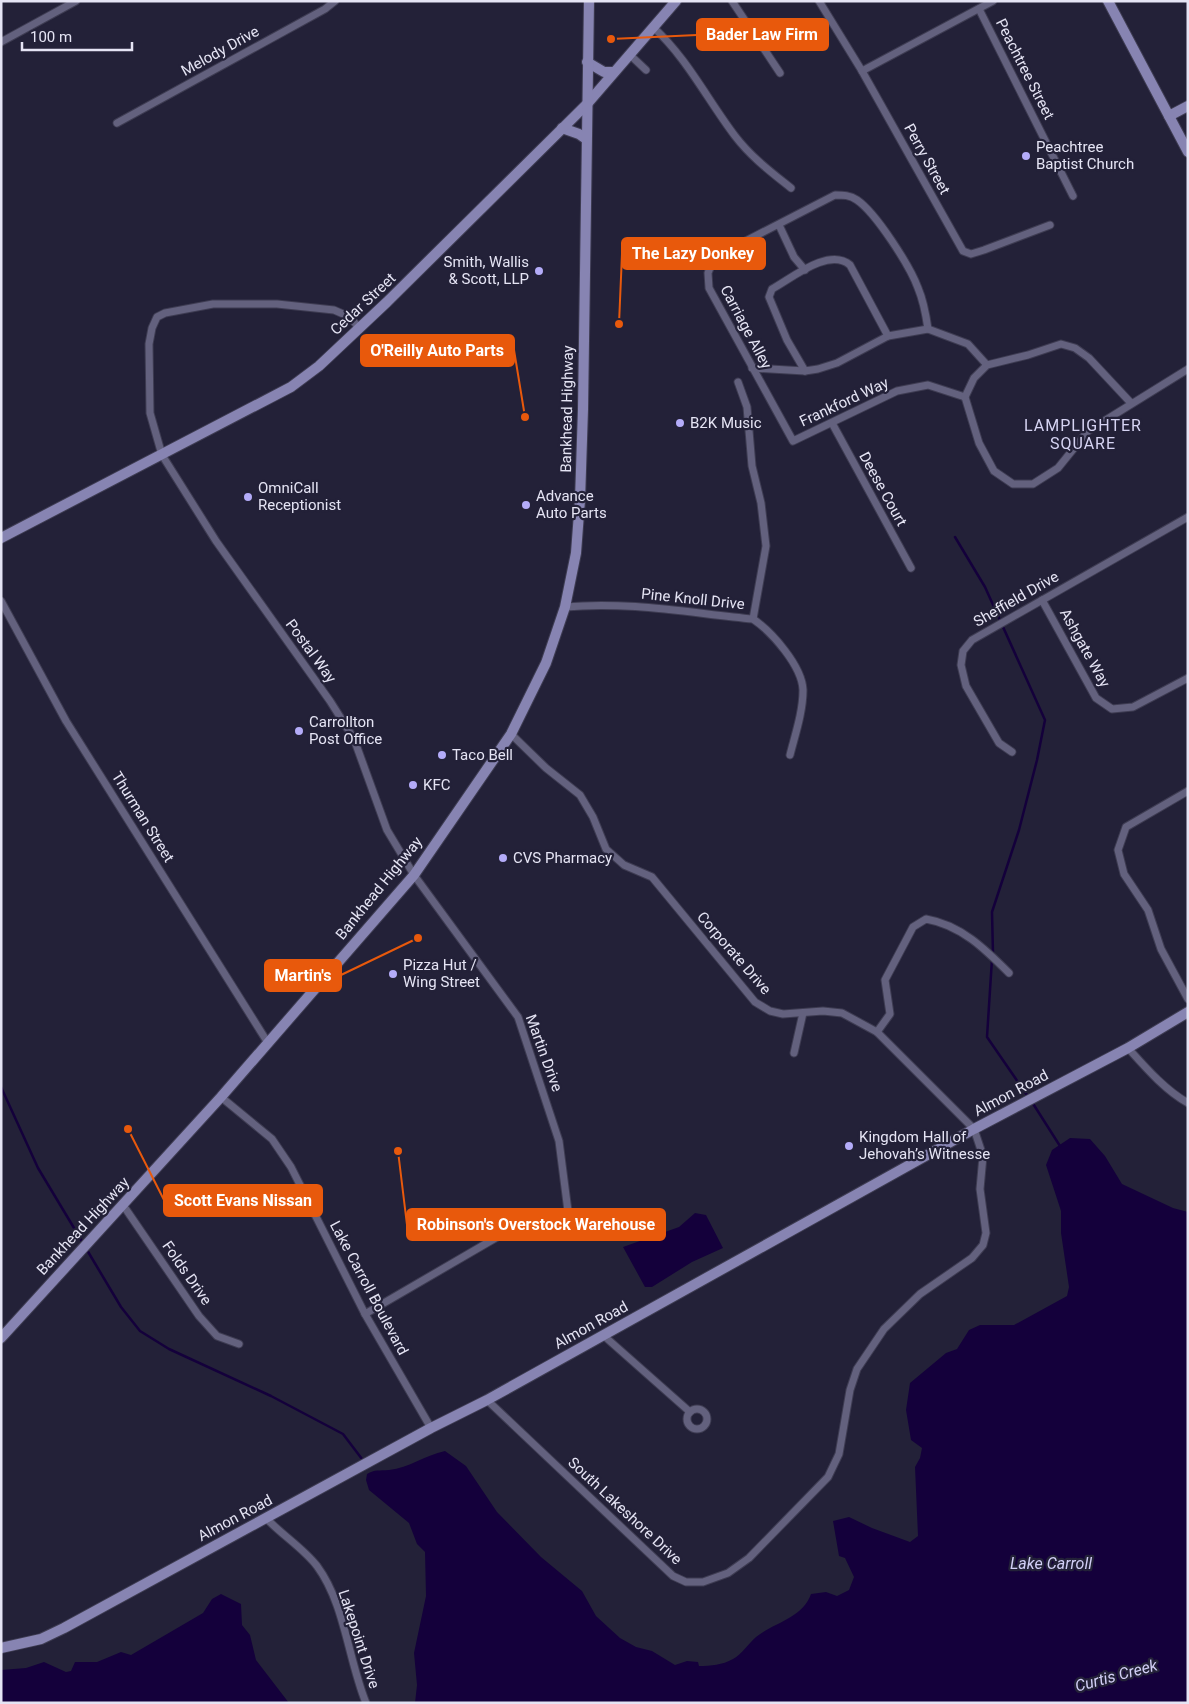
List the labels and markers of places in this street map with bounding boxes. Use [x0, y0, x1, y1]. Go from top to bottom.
callout: Bader Law Firm [697, 19, 828, 50]
place label: Peachtree Baptist Church [1036, 138, 1134, 173]
marker: Peachtree Baptist Church [1020, 150, 1032, 162]
callout: The Lazy Donkey [622, 238, 765, 269]
place label: Smith, Wallis & Scott, LLP [444, 253, 529, 288]
marker: Smith, Wallis & Scott, LLP [533, 265, 545, 277]
callout: O'Reilly Auto Parts [361, 335, 514, 366]
place label: B2K Music [690, 414, 762, 432]
marker: B2K Music [674, 417, 686, 429]
place label: OmniCall Receptionist [258, 479, 341, 514]
place label: Advance Auto Parts [536, 487, 607, 522]
marker: OmniCall Receptionist [242, 491, 254, 503]
marker: Advance Auto Parts [520, 499, 532, 511]
place label: Carrollton Post Office [309, 713, 382, 748]
marker: Carrollton Post Office [293, 725, 305, 737]
place label: Taco Bell [452, 746, 513, 764]
marker: Taco Bell [436, 749, 448, 761]
place label: KFC [423, 776, 451, 794]
marker: KFC [407, 779, 419, 791]
place label: CVS Pharmacy [513, 849, 612, 867]
marker: CVS Pharmacy [497, 852, 509, 864]
place label: Pizza Hut / Wing Street [403, 956, 480, 991]
callout: Martin's [265, 960, 341, 991]
marker: Pizza Hut / Wing Street [387, 968, 399, 980]
place label: Kingdom Hall of Jehovah’s Witnesse [859, 1128, 990, 1163]
marker: Kingdom Hall of Jehovah’s Witnesse [843, 1140, 855, 1152]
callout: Scott Evans Nissan [164, 1185, 322, 1216]
callout: Robinson's Overstock Warehouse [407, 1209, 665, 1240]

